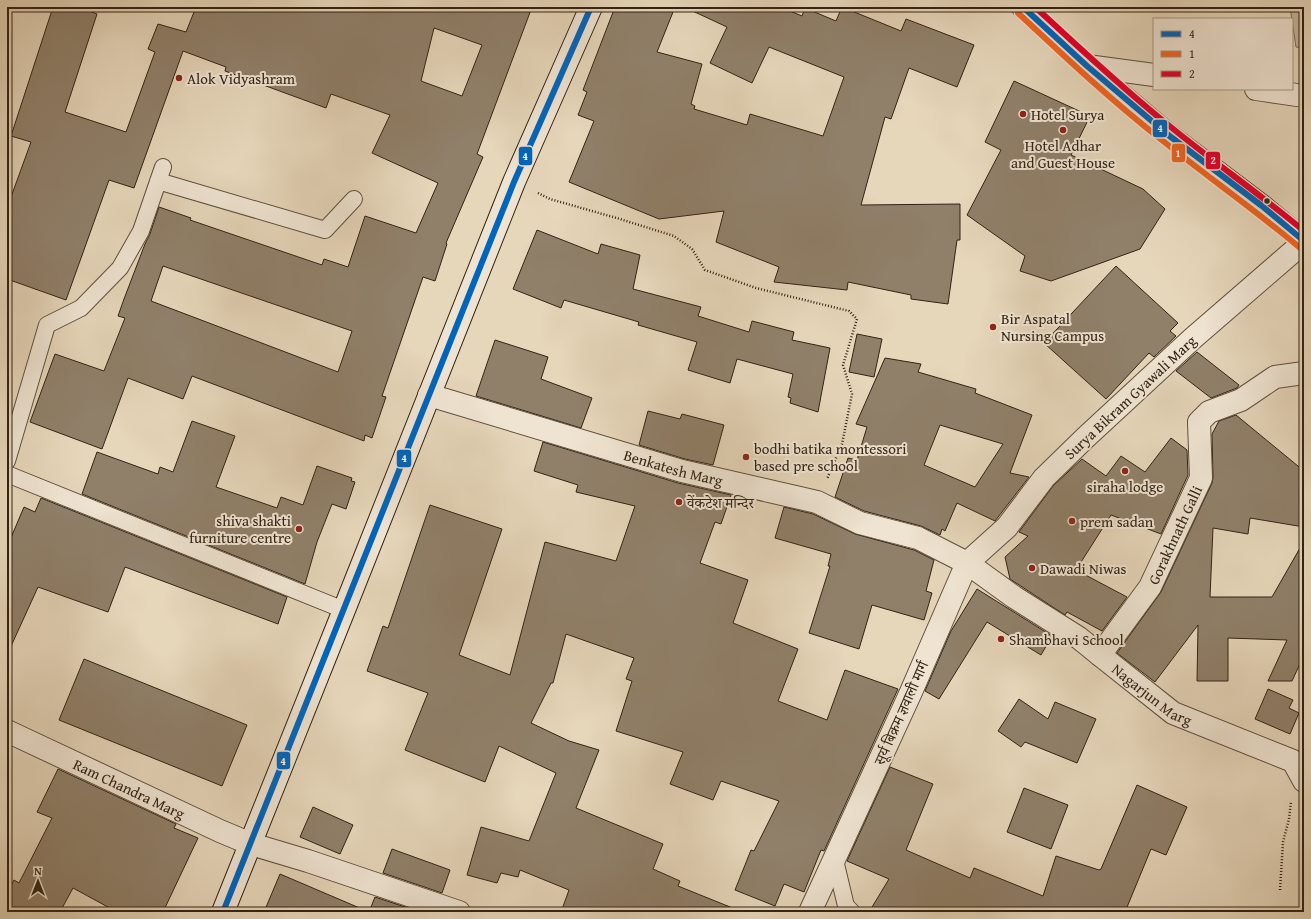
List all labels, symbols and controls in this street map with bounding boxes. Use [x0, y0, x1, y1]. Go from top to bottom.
legend [1153, 18, 1293, 90]
text: 4 [1189, 25, 1195, 42]
text: 1 [1189, 45, 1195, 62]
text: 2 [1189, 65, 1195, 82]
place label: Alok Vidyashram [187, 68, 296, 89]
marker: Alok Vidyashram [174, 73, 184, 83]
place label: Hotel Surya [1031, 104, 1104, 125]
marker: Hotel Surya [1018, 109, 1028, 119]
line badge: 4 [1152, 119, 1168, 138]
text: 4 [1157, 120, 1163, 136]
marker: Hotel Adhar and Guest House [1058, 125, 1068, 135]
place label: Hotel Adhar and Guest House [1011, 135, 1115, 173]
line badge: 1 [1171, 143, 1186, 163]
text: 1 [1175, 145, 1181, 161]
line badge: 4 [518, 146, 533, 166]
text: 4 [522, 148, 528, 164]
line badge: 2 [1205, 151, 1221, 170]
text: 2 [1210, 152, 1216, 168]
unlabelled marker [1262, 196, 1272, 206]
place label: Bir Aspatal Nursing Campus [1001, 308, 1104, 346]
marker: Bir Aspatal Nursing Campus [988, 322, 998, 332]
street label: Surya Bikram Gyawali Marg [1059, 330, 1201, 464]
place label: bodhi batika montessori based pre school [754, 438, 906, 476]
street label: Benkatesh Marg [621, 444, 726, 491]
line badge: 4 [396, 449, 412, 468]
text: 4 [401, 450, 407, 466]
marker: bodhi batika montessori based pre school [741, 452, 751, 462]
marker: siraha lodge [1120, 466, 1130, 476]
place label: siraha lodge [1087, 476, 1163, 497]
street label: Gorakhnath Galli [1142, 482, 1207, 588]
place label: वेंकटेश मन्दिर [686, 492, 755, 513]
marker: वेंकटेश मन्दिर [674, 497, 684, 507]
place label: shiva shakti furniture centre [189, 510, 291, 548]
place label: prem sadan [1080, 511, 1154, 532]
marker: prem sadan [1067, 516, 1077, 526]
marker: shiva shakti furniture centre [294, 524, 304, 534]
place label: Dawadi Niwas [1040, 558, 1127, 579]
marker: Dawadi Niwas [1027, 563, 1037, 573]
place label: Shambhavi School [1009, 629, 1124, 650]
marker: Shambhavi School [996, 634, 1006, 644]
street label: सूर्य बिक्रम ज्ञवाली मार्ग [868, 657, 934, 769]
street label: Nagarjun Marg [1108, 658, 1196, 730]
line badge: 4 [276, 751, 291, 770]
street label: Ram Chandra Marg [70, 753, 189, 824]
text: 4 [280, 753, 286, 769]
north arrow [18, 861, 58, 901]
text: N [34, 863, 42, 879]

